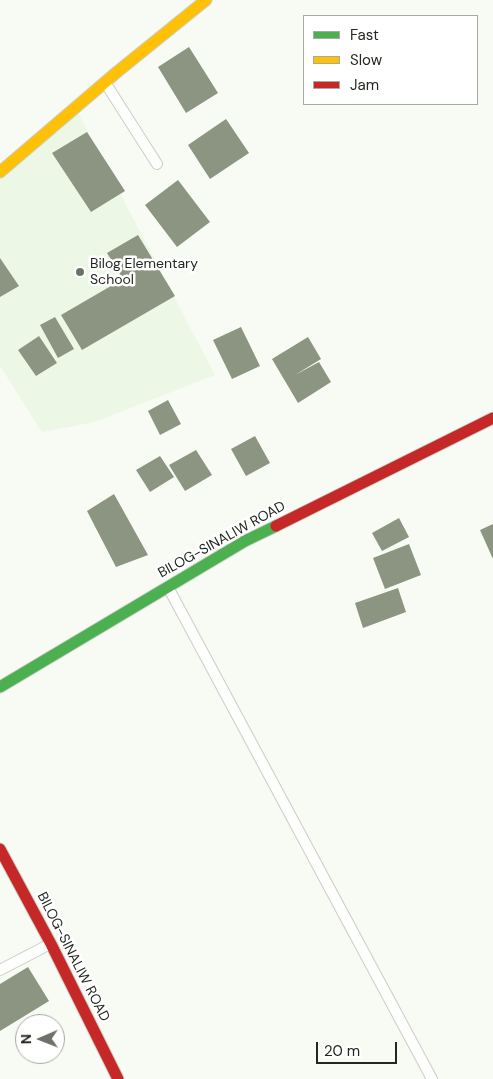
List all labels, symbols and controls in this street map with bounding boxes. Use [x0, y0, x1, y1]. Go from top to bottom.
legend [303, 15, 478, 105]
text: Fast [350, 25, 379, 45]
text: Slow [350, 50, 382, 70]
text: Jam [350, 75, 379, 95]
place label: Bilog Elementary School [90, 256, 198, 288]
marker: Bilog Elementary School [74, 266, 86, 278]
street label: BILOG-SINALIW ROAD [155, 498, 289, 582]
street label: BILOG-SINALIW ROAD [33, 890, 113, 1024]
north arrow [15, 1014, 65, 1064]
scale bar [318, 1032, 399, 1064]
text: N [17, 1034, 35, 1045]
text: 20 m [324, 1041, 360, 1061]

